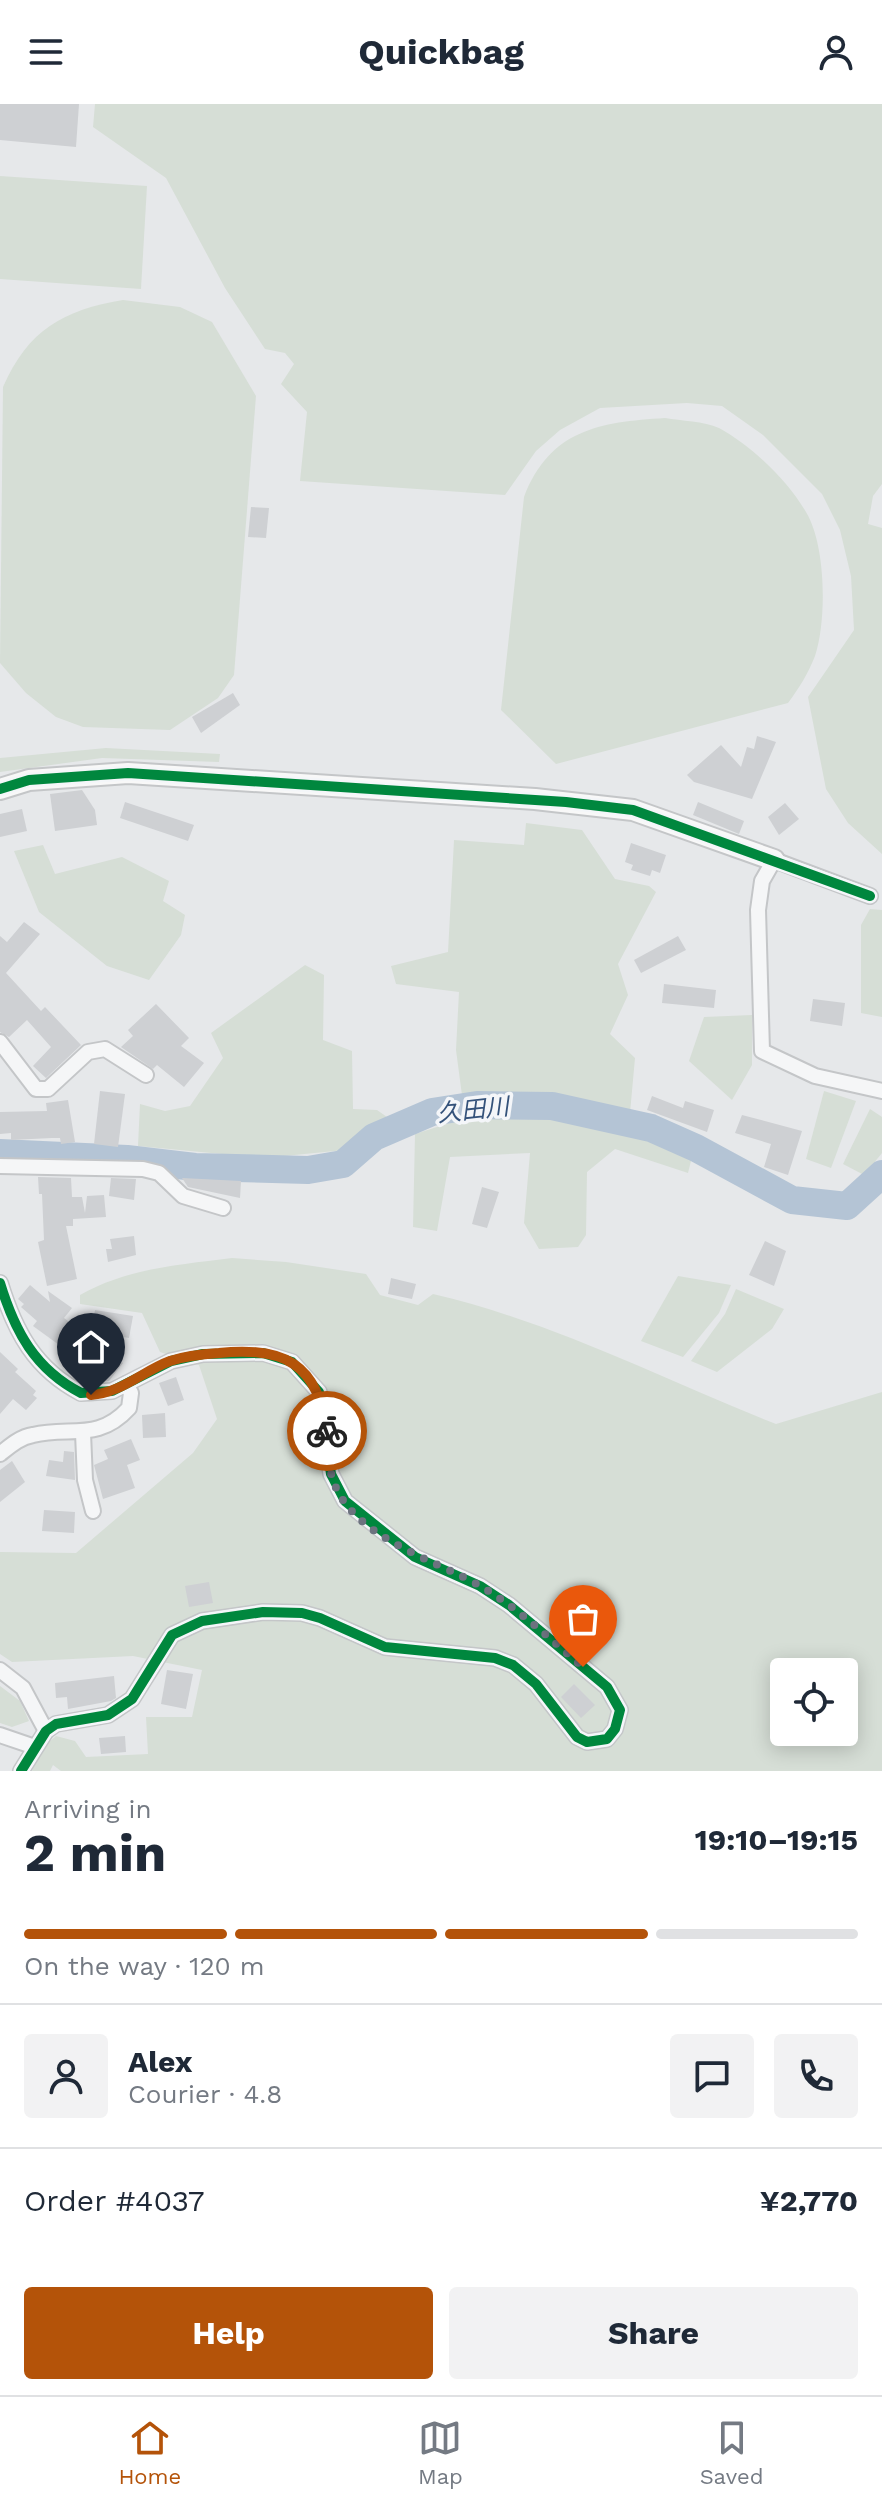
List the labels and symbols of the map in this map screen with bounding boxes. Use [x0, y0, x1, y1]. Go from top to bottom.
water label: 久田川 [436, 1092, 513, 1128]
pin [57, 1313, 125, 1395]
courier [287, 1391, 367, 1471]
pin [549, 1585, 617, 1667]

